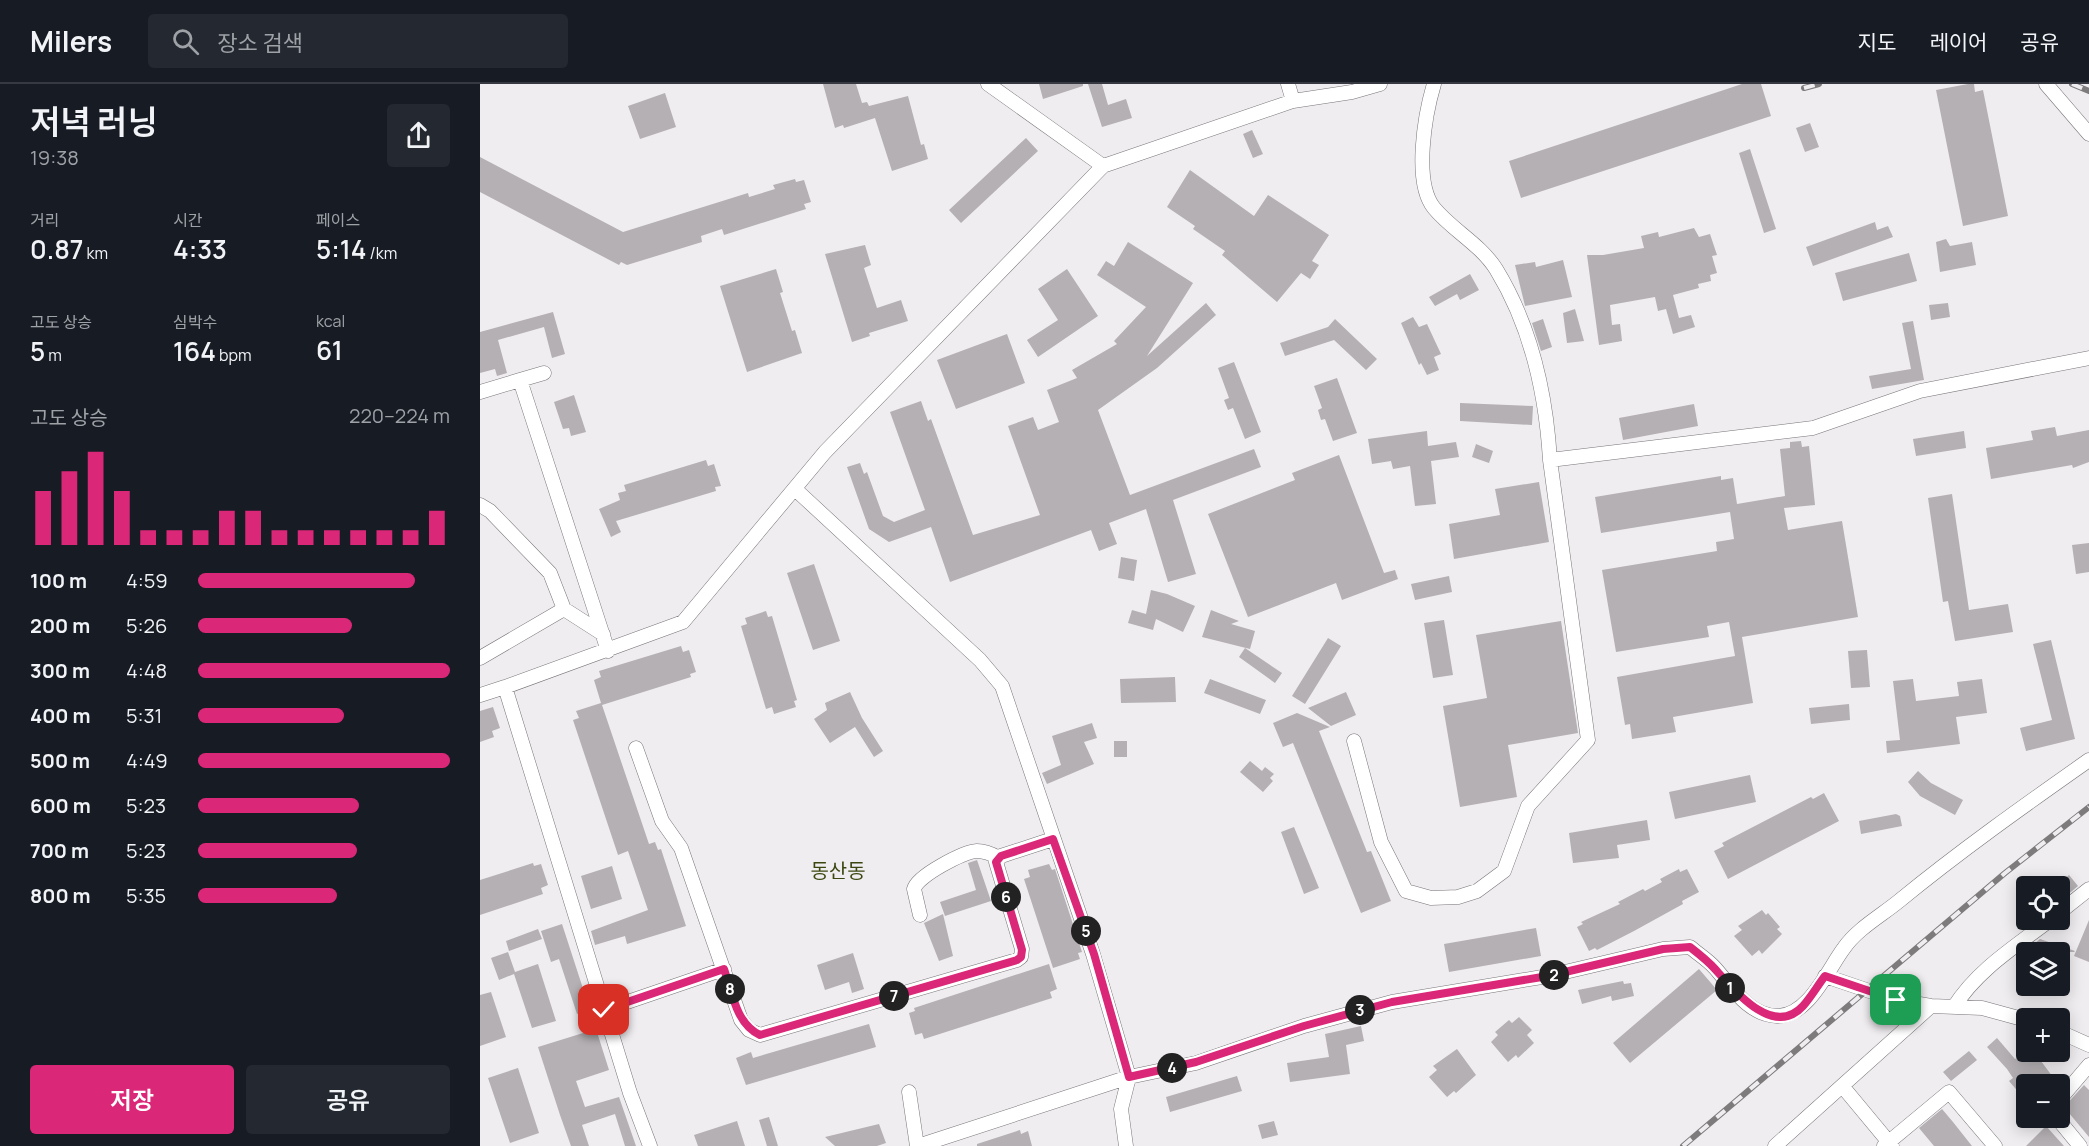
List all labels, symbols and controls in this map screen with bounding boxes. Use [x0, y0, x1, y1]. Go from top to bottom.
search box [148, 14, 568, 68]
text: Milers [30, 22, 112, 60]
icon: search [169, 25, 202, 58]
text: 장소 검색 [217, 28, 303, 58]
text: 지도 [1858, 28, 1896, 56]
text: 레이어 [1929, 28, 1987, 56]
text: 공유 [2020, 28, 2059, 56]
text: 저녁 러닝 [30, 99, 158, 144]
button: share [387, 104, 450, 167]
text: 19:38 [30, 144, 79, 171]
text: 거리 [30, 209, 59, 231]
text: 시간 [173, 209, 202, 231]
text: 페이스 [316, 209, 360, 231]
text: 0.87 [30, 231, 83, 267]
text: 4:33 [173, 231, 227, 267]
text: 5:14 [316, 231, 366, 267]
text: km [83, 242, 108, 264]
text: /km [366, 242, 397, 264]
text: kcal [316, 310, 345, 332]
text: 고도 상승 [30, 311, 92, 333]
text: 심박수 [173, 311, 217, 333]
text: 61 [316, 332, 343, 368]
text: 5 [30, 333, 45, 369]
text: 164 [173, 333, 216, 369]
text: m [45, 344, 62, 366]
text: bpm [216, 344, 252, 366]
text: 220–224 m [349, 402, 450, 429]
text: 고도 상승 [30, 404, 108, 431]
text: 100 m [30, 567, 87, 594]
text: 4:59 [126, 567, 168, 594]
text: 200 m [30, 612, 90, 639]
text: 5:26 [126, 612, 167, 639]
text: 300 m [30, 657, 90, 684]
text: 4:48 [126, 657, 167, 684]
text: 400 m [30, 702, 90, 729]
text: 5:31 [126, 702, 162, 729]
text: 500 m [30, 747, 90, 774]
text: 4:49 [126, 747, 168, 774]
text: 600 m [30, 792, 91, 819]
text: 5:23 [126, 792, 166, 819]
text: 700 m [30, 837, 89, 864]
text: 5:23 [126, 837, 166, 864]
district label: 동산동 [810, 857, 866, 884]
map controls [2016, 876, 2070, 1128]
button: locate [2016, 876, 2070, 930]
text: 800 m [30, 882, 91, 909]
text: 5:35 [126, 882, 166, 909]
pin: 6 [991, 882, 1021, 912]
text: 6 [1001, 886, 1011, 908]
pin: 5 [1071, 916, 1101, 946]
text: 5 [1081, 920, 1091, 942]
button: layers [2016, 942, 2070, 996]
pin: 2 [1539, 960, 1569, 990]
text: 2 [1549, 964, 1559, 986]
pin: 1 [1715, 973, 1745, 1003]
pin: 8 [715, 974, 745, 1004]
pin [1870, 974, 1921, 1025]
text: 1 [1726, 977, 1734, 999]
text: 8 [725, 978, 735, 1000]
pin: 7 [879, 981, 909, 1011]
icon: arrive [1879, 983, 1912, 1016]
pin [578, 984, 629, 1035]
text: 7 [890, 985, 898, 1007]
icon: check [587, 993, 620, 1026]
pin: 3 [1345, 995, 1375, 1025]
text: 3 [1355, 999, 1365, 1021]
button: + [2016, 1008, 2070, 1062]
pin: 4 [1157, 1053, 1187, 1083]
text: 4 [1167, 1057, 1177, 1079]
button: 저장 [30, 1065, 234, 1134]
button: 공유 [246, 1065, 450, 1134]
button: − [2016, 1074, 2070, 1128]

